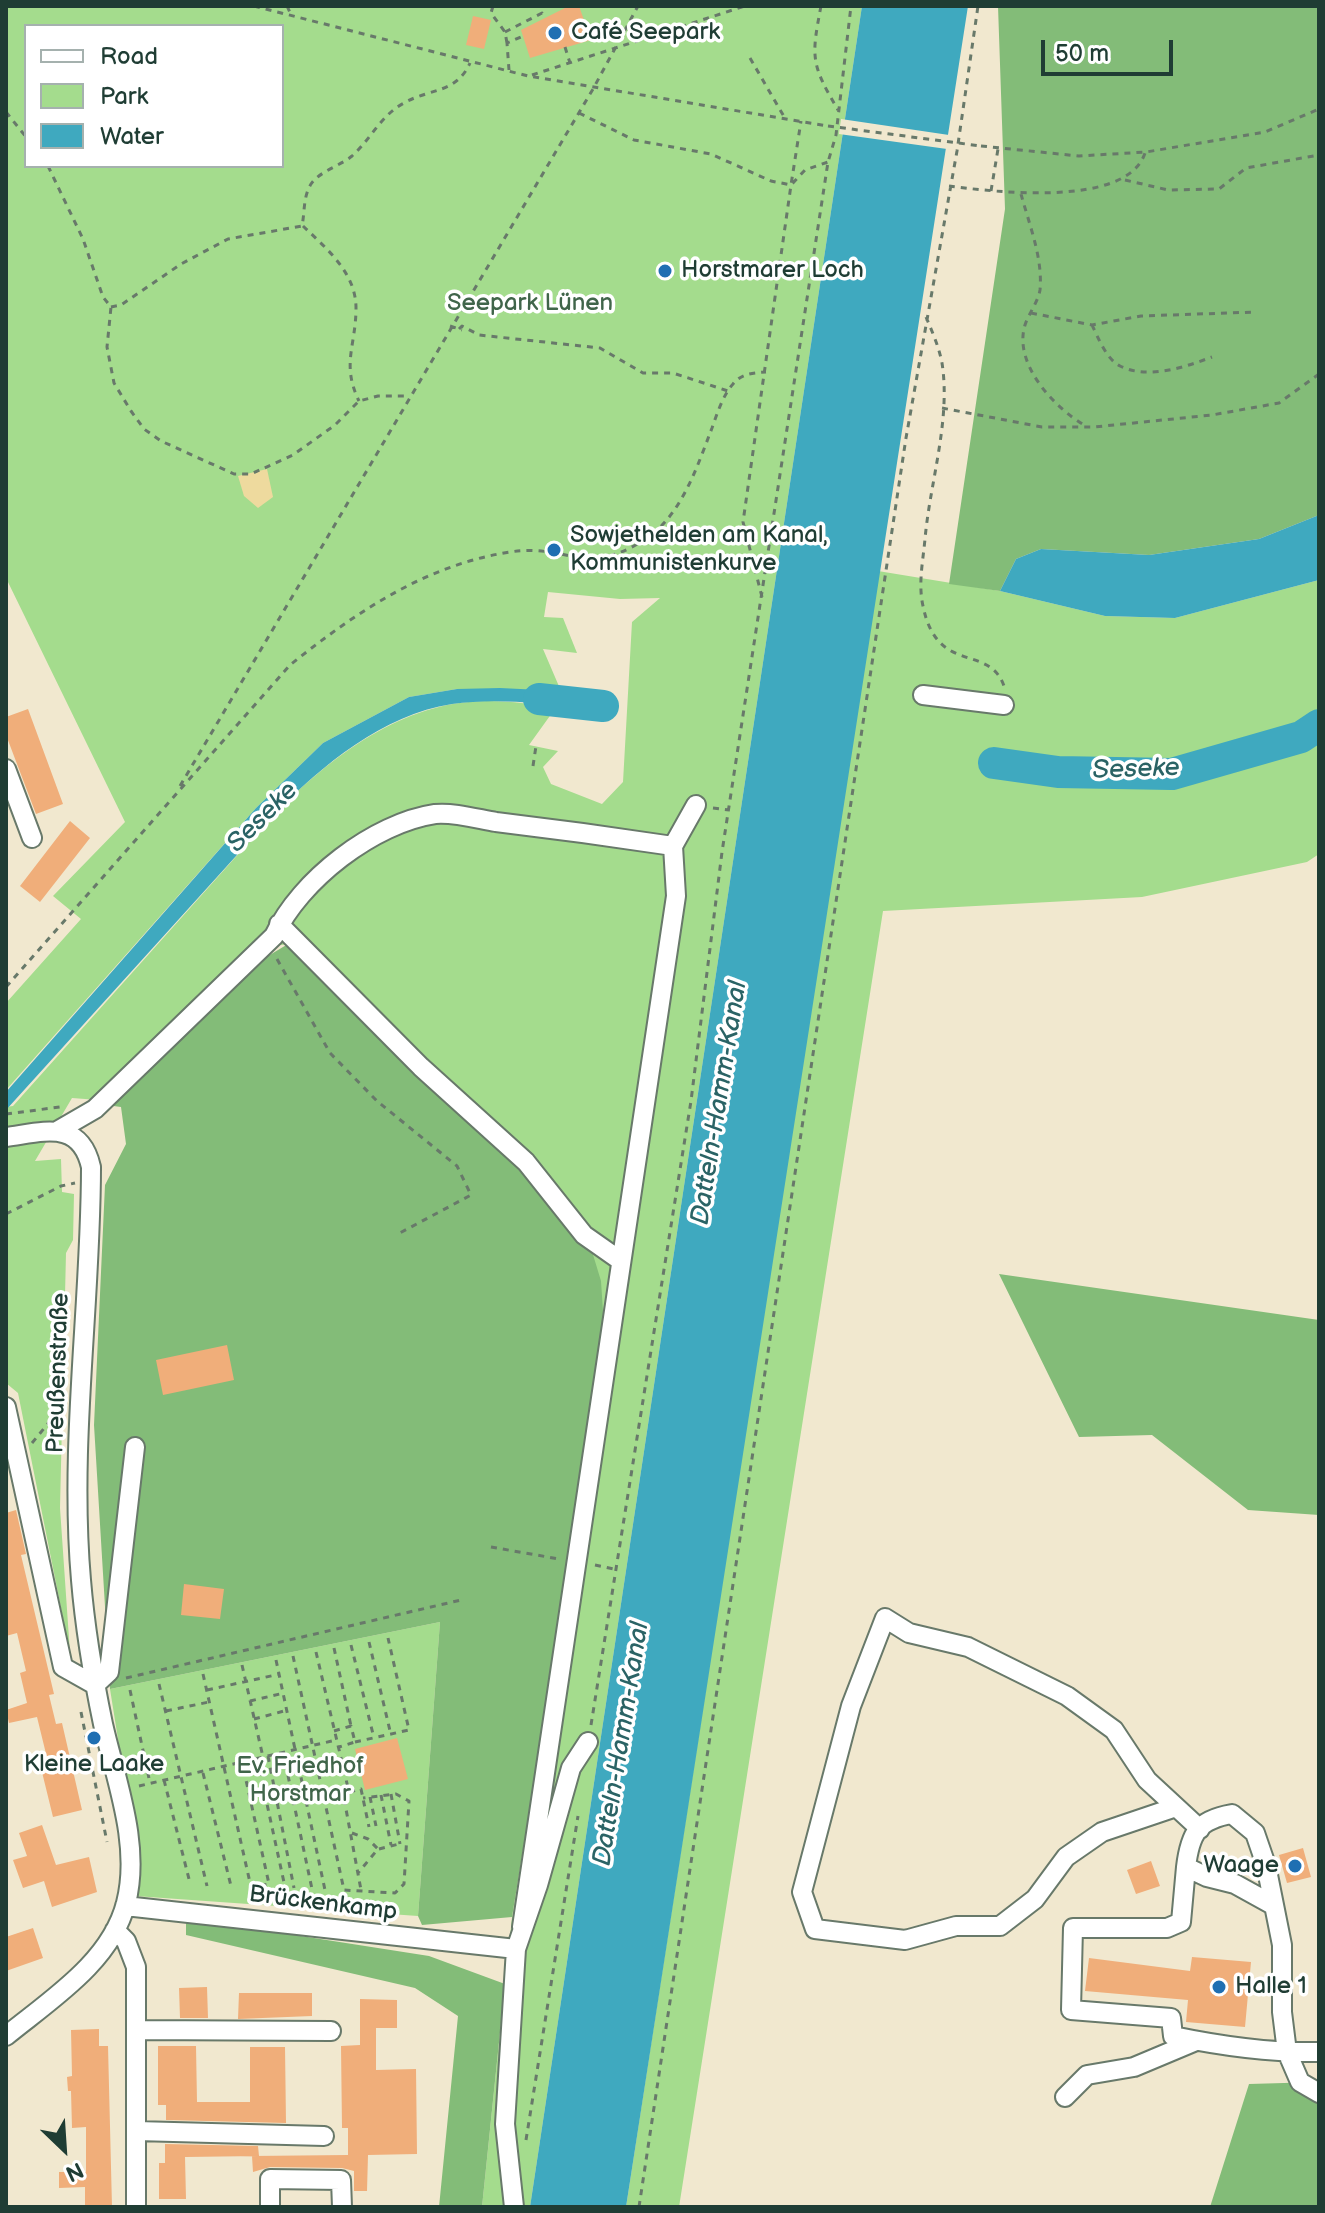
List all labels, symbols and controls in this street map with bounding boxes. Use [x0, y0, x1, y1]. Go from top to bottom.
place label: Café Seepark [571, 19, 720, 47]
legend [24, 24, 284, 168]
marker: Café Seepark [546, 24, 564, 42]
scale bar [1045, 24, 1177, 74]
text: 50 m [1055, 39, 1109, 68]
text: Road [100, 42, 158, 71]
text: Park [100, 82, 148, 111]
text: Water [100, 122, 164, 151]
place label: Horstmarer Loch [681, 257, 864, 285]
marker: Horstmarer Loch [656, 262, 674, 280]
park label: Seepark Lünen [447, 290, 613, 318]
place label: Sowjethelden am Kanal, Kommunistenkurve [570, 522, 828, 578]
marker: Sowjethelden am Kanal, Kommunistenkurve [545, 541, 563, 559]
water label: Seseke [1092, 753, 1180, 787]
water label: Seseke [221, 776, 305, 860]
water label: Datteln-Hamm-Kanal [685, 979, 755, 1227]
street label: Preußenstraße [42, 1292, 76, 1454]
water label: Datteln-Hamm-Kanal [587, 1620, 657, 1868]
marker: Kleine Laake [85, 1729, 103, 1747]
place label: Kleine Laake [24, 1751, 164, 1779]
park label: Ev. Friedhof Horstmar [236, 1753, 364, 1809]
place label: Waage [1203, 1852, 1279, 1880]
marker: Waage [1286, 1857, 1304, 1875]
street label: Brückenkamp [247, 1881, 399, 1927]
place label: Halle 1 [1235, 1973, 1307, 2001]
marker: Halle 1 [1210, 1978, 1228, 1996]
north arrow [24, 2109, 104, 2189]
text: N [61, 2155, 88, 2187]

